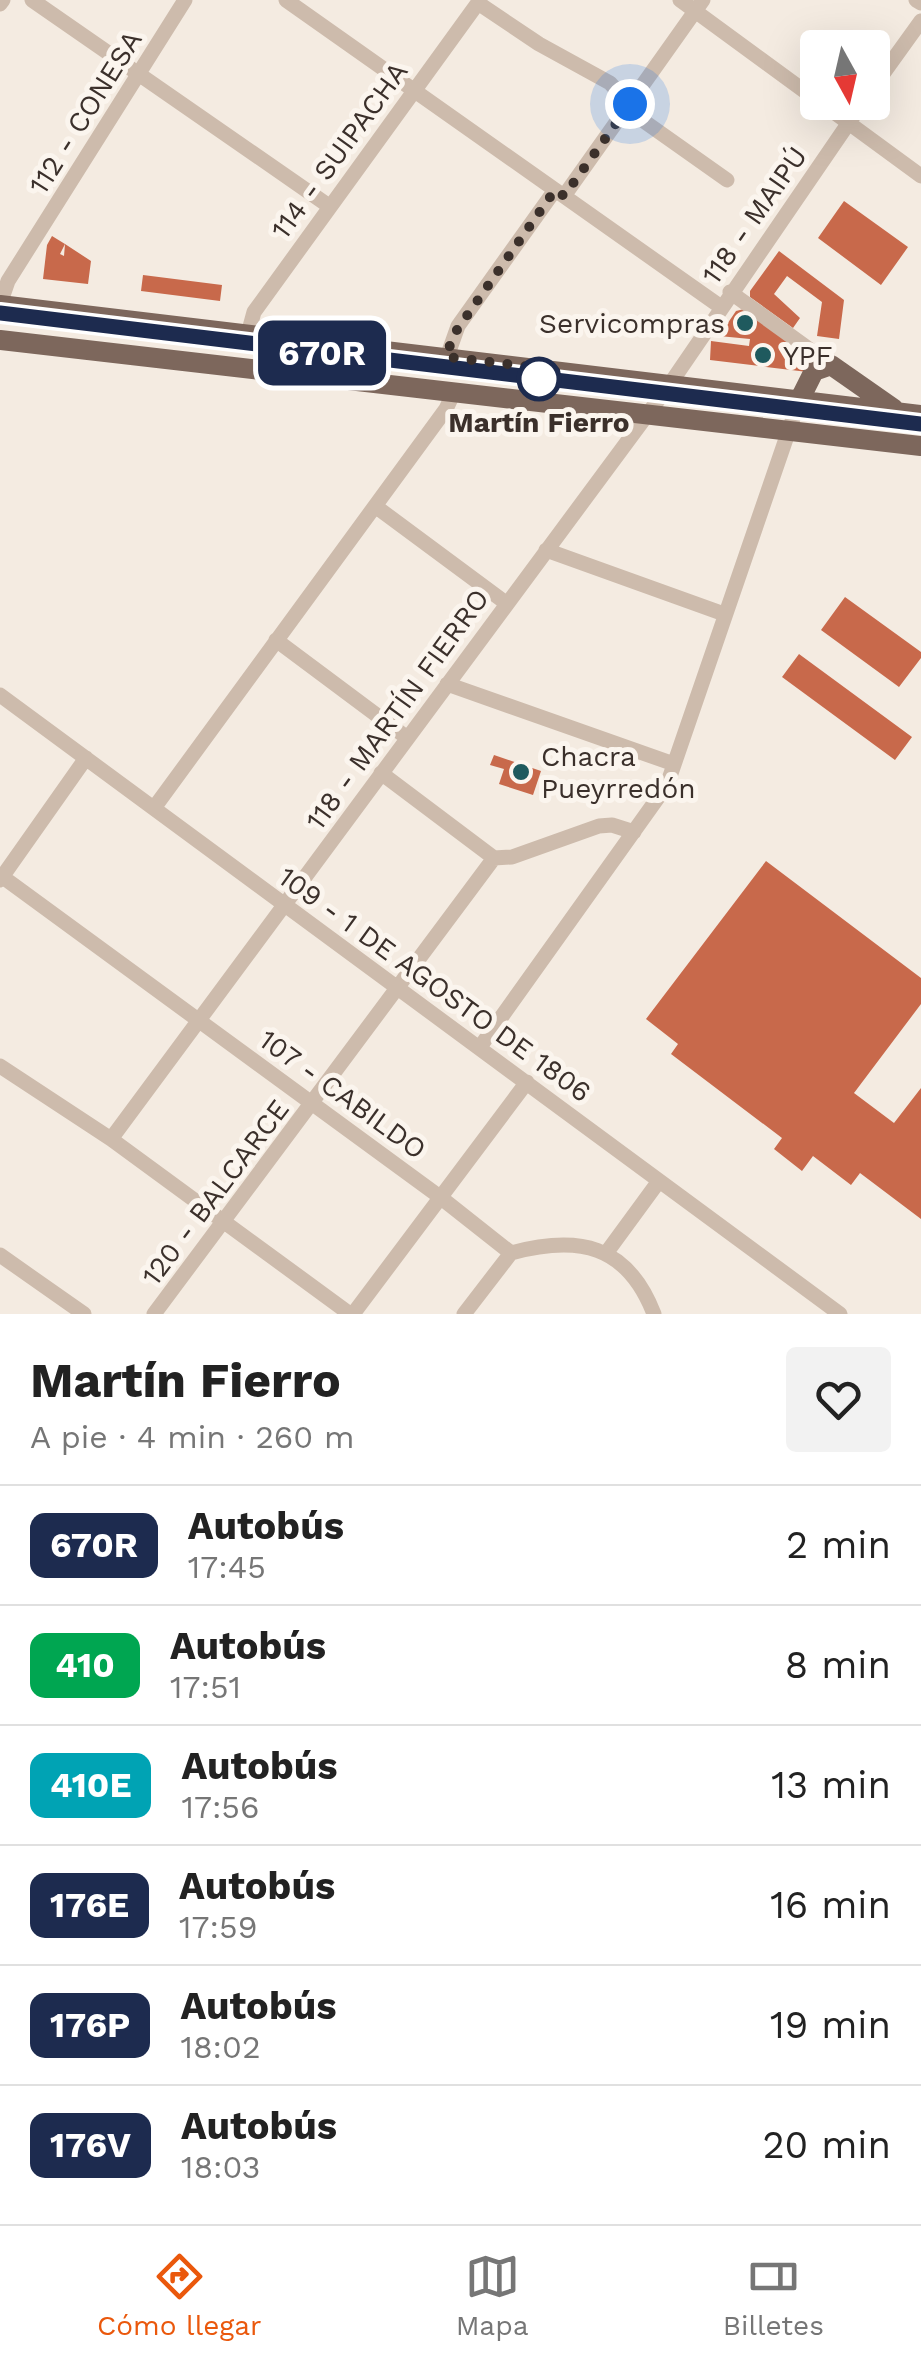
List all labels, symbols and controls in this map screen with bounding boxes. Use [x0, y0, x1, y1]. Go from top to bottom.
street label: 112 - CONESA [22, 25, 149, 200]
north arrow [800, 30, 890, 120]
map controls [800, 30, 890, 120]
street label: 114 - SUIPACHA [264, 56, 415, 245]
your location [605, 79, 655, 129]
street label: 118 - MAIPÚ [695, 140, 814, 290]
place label: Servicompras [539, 307, 725, 340]
marker: Servicompras [734, 312, 756, 334]
line badge: 670R [252, 320, 392, 386]
text: 670R [278, 332, 366, 374]
place label: YPF [783, 339, 833, 372]
marker: YPF [752, 344, 774, 366]
marker: Martín Fierro [518, 358, 560, 400]
place label: Martín Fierro [448, 406, 630, 439]
street label: 118 - MARTÍN FIERRO [299, 583, 496, 836]
place label: Chacra Pueyrredón [541, 740, 696, 805]
marker: Chacra Pueyrredón [510, 761, 532, 783]
street label: 109 - 1 DE AGOSTO DE 1806 [272, 860, 597, 1109]
street label: 107 - CABILDO [253, 1023, 433, 1166]
street label: 120 - BALCARCE [135, 1093, 296, 1292]
button: heart [786, 1347, 891, 1452]
text: Martín Fierro [30, 1352, 341, 1409]
text: A pie · 4 min · 260 m [30, 1418, 355, 1456]
text: Autobús [188, 1504, 344, 1548]
text: 2 min [786, 1523, 891, 1567]
text: 670R [50, 1524, 138, 1566]
text: 17:45 [188, 1548, 266, 1586]
text: Autobús [170, 1624, 326, 1668]
text: 8 min [785, 1643, 891, 1687]
text: 410 [55, 1644, 115, 1686]
text: 17:51 [170, 1668, 241, 1706]
text: Autobús [181, 1744, 338, 1788]
text: 13 min [771, 1763, 891, 1807]
text: 410E [50, 1764, 131, 1806]
text: 17:56 [181, 1788, 259, 1826]
text: Autobús [179, 1864, 335, 1908]
text: 16 min [770, 1883, 891, 1927]
text: 176E [50, 1884, 129, 1926]
text: 17:59 [179, 1908, 257, 1946]
text: Autobús [180, 1984, 337, 2028]
text: 19 min [770, 2003, 891, 2047]
text: 176P [50, 2004, 130, 2046]
text: 18:02 [180, 2028, 261, 2066]
text: Autobús [181, 2104, 337, 2148]
text: 20 min [762, 2123, 891, 2167]
text: 176V [50, 2124, 131, 2166]
text: 18:03 [181, 2148, 261, 2186]
tab: Cómo llegar [97, 2249, 262, 2342]
tab: Mapa [456, 2249, 529, 2342]
tab: Billetes [723, 2249, 824, 2342]

